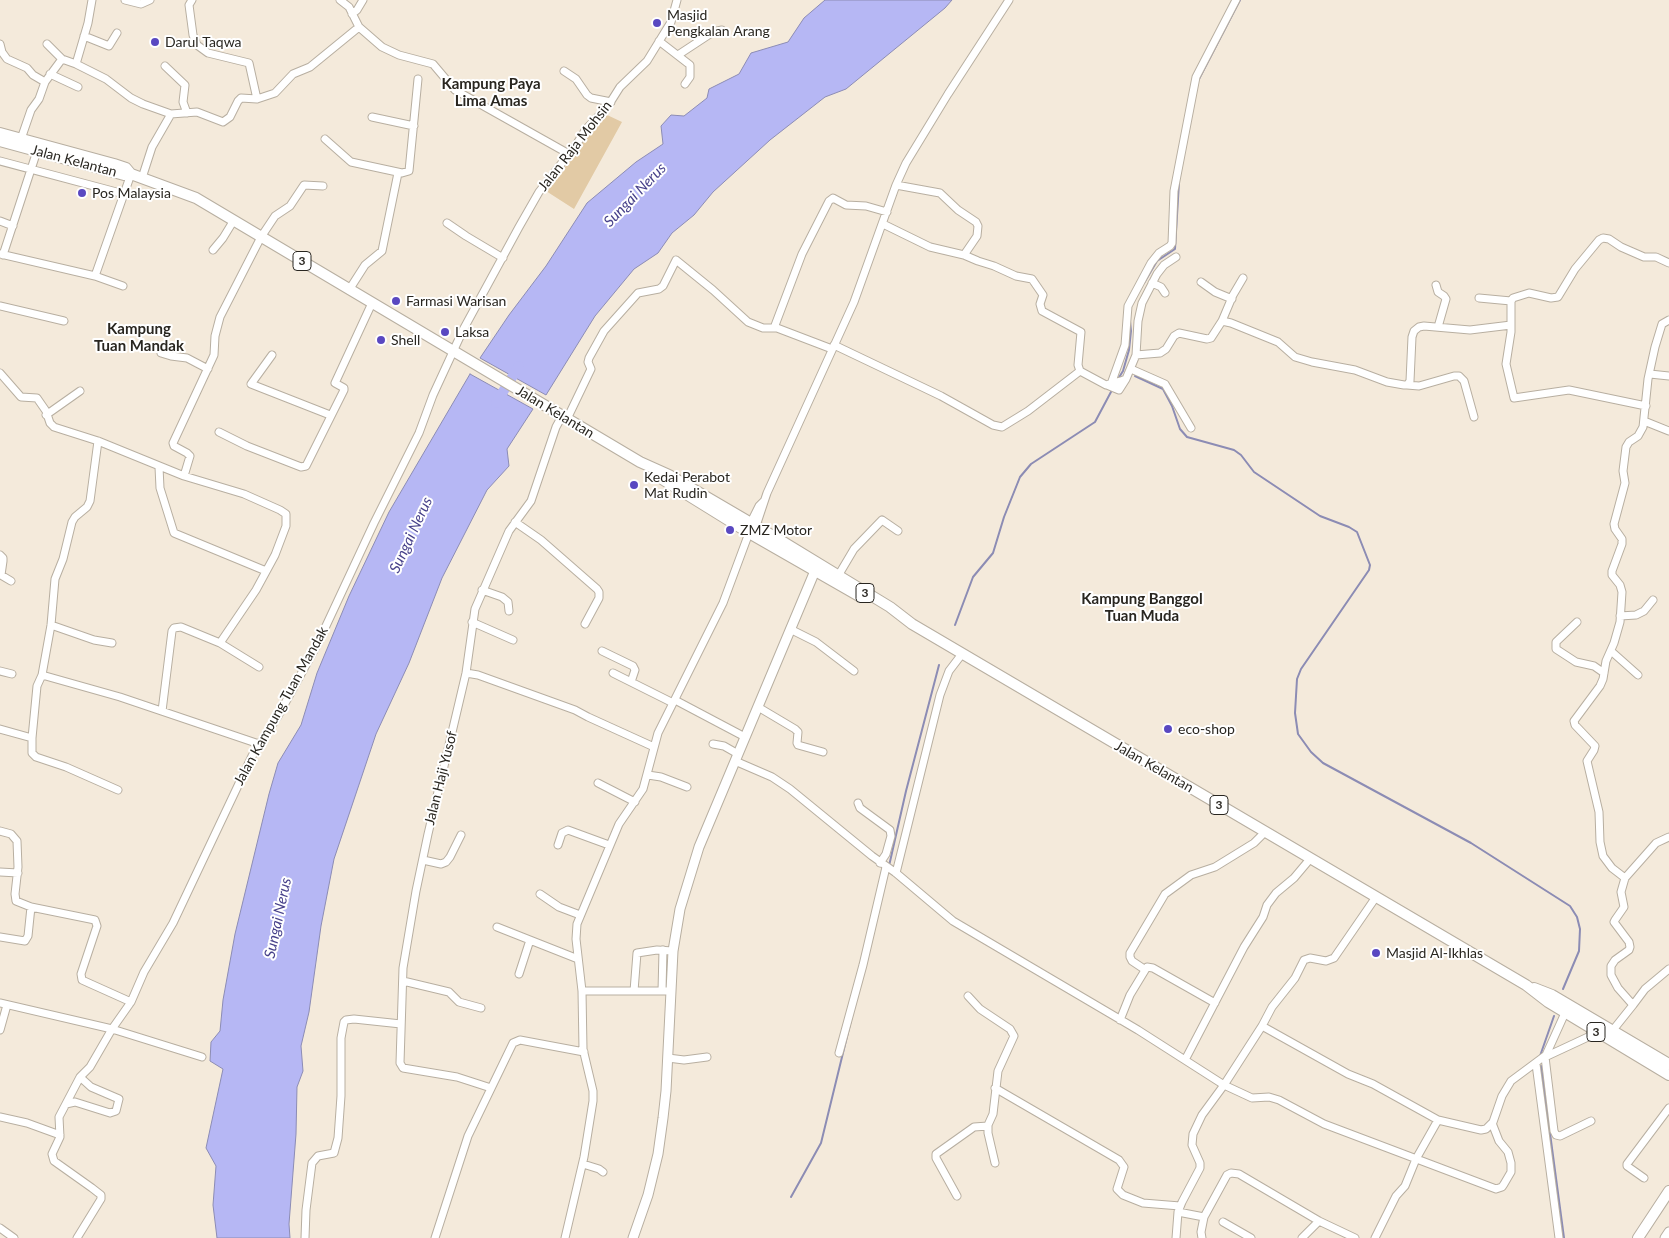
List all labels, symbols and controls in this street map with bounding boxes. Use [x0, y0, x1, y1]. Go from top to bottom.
place label: Masjid Pengkalan Arang [667, 7, 770, 40]
marker: Masjid Pengkalan Arang [651, 17, 663, 29]
place label: Darul Taqwa [165, 34, 242, 50]
marker: Darul Taqwa [149, 36, 161, 48]
district label: Kampung Paya Lima Amas [441, 75, 541, 110]
street label: Jalan Raja Mohsin [535, 98, 615, 194]
street label: Jalan Kelantan [29, 141, 119, 181]
water label: Sungai Nerus [600, 159, 670, 231]
place label: Pos Malaysia [92, 185, 171, 201]
marker: Pos Malaysia [76, 187, 88, 199]
road number: 3 [293, 252, 311, 270]
place label: Farmasi Warisan [406, 293, 506, 309]
marker: Farmasi Warisan [390, 295, 402, 307]
district label: Kampung Tuan Mandak [94, 320, 184, 355]
place label: Laksa [455, 324, 489, 340]
marker: Laksa [439, 326, 451, 338]
place label: Shell [391, 332, 420, 348]
marker: Shell [375, 334, 387, 346]
street label: Jalan Kelantan [513, 382, 597, 442]
place label: Kedai Perabot Mat Rudin [644, 469, 730, 502]
marker: Kedai Perabot Mat Rudin [628, 479, 640, 491]
water label: Sungai Nerus [386, 494, 436, 576]
place label: ZMZ Motor [740, 522, 812, 538]
marker: ZMZ Motor [724, 524, 736, 536]
road number: 3 [856, 584, 874, 602]
district label: Kampung Banggol Tuan Muda [1081, 590, 1203, 625]
street label: Jalan Kampung Tuan Mandak [230, 624, 332, 788]
place label: eco-shop [1178, 721, 1235, 737]
marker: eco-shop [1162, 723, 1174, 735]
street label: Jalan Haji Yusof [421, 729, 461, 827]
street label: Jalan Kelantan [1112, 738, 1196, 796]
road number: 3 [1210, 796, 1228, 814]
water label: Sungai Nerus [261, 876, 295, 960]
place label: Masjid Al-Ikhlas [1386, 945, 1483, 961]
marker: Masjid Al-Ikhlas [1370, 947, 1382, 959]
road number: 3 [1587, 1022, 1605, 1042]

